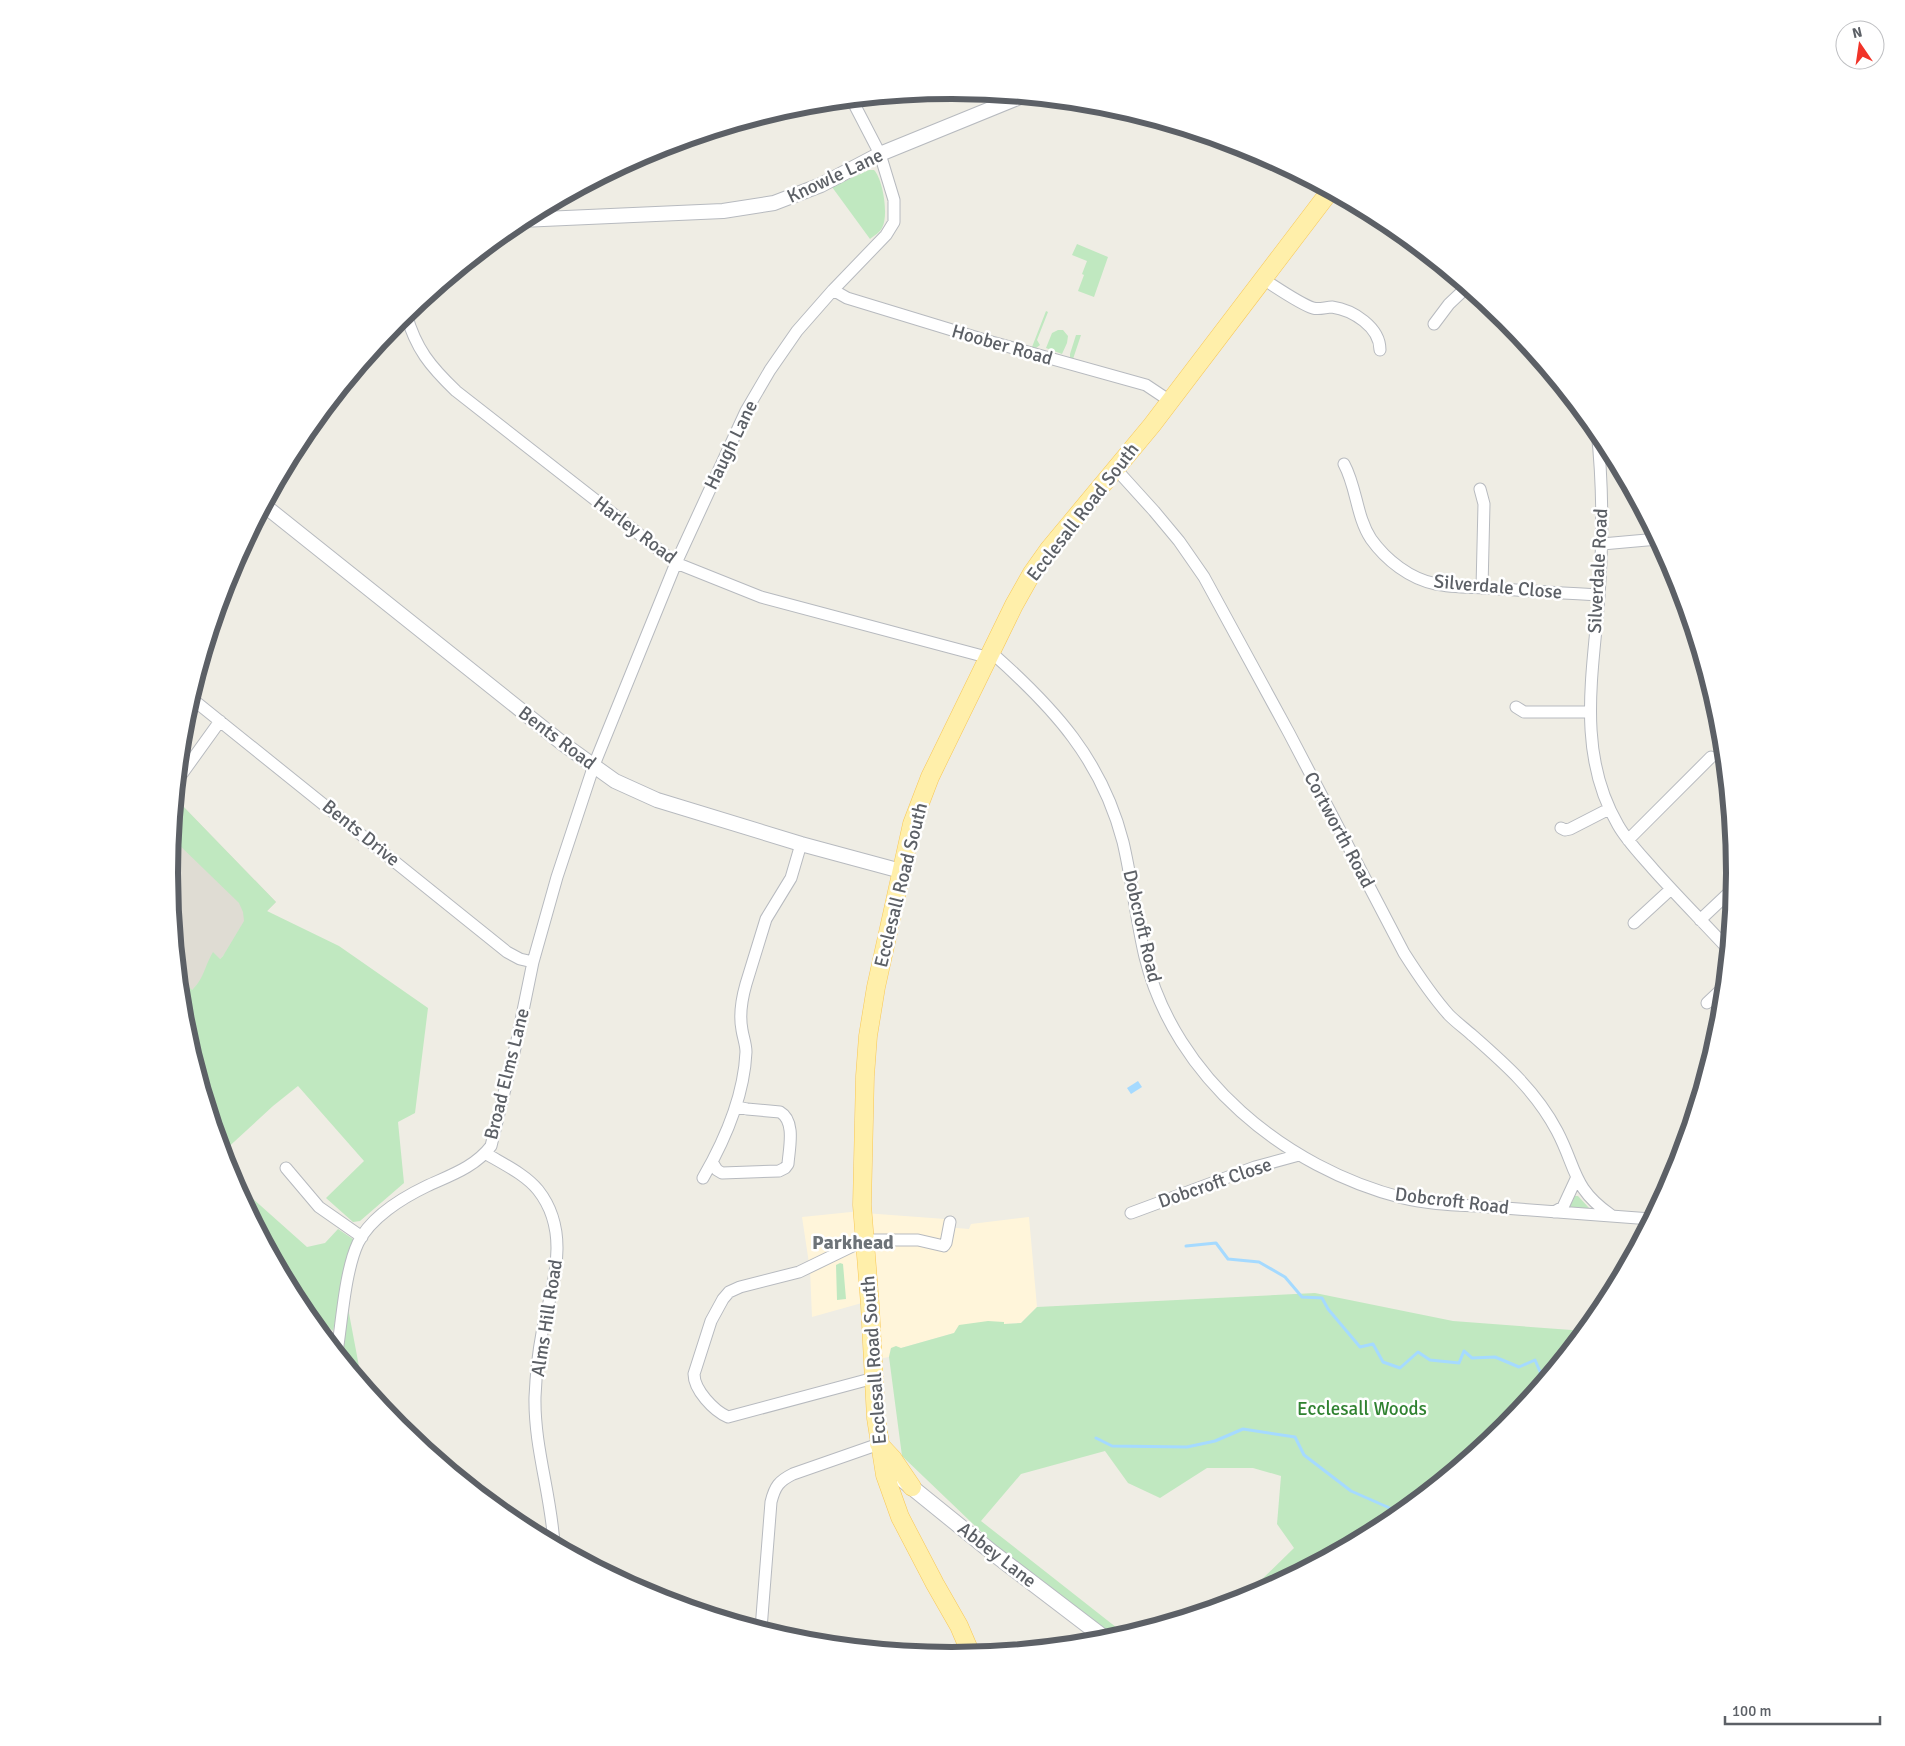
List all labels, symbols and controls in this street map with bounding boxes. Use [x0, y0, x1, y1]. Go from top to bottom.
north arrow [1835, 20, 1885, 70]
text: N [1851, 23, 1864, 42]
street label: Knowle Lane [783, 143, 887, 209]
street label: Hoober Road [949, 319, 1055, 371]
street label: Haugh Lane [699, 396, 763, 494]
street label: Ecclesall Road South [1022, 438, 1144, 586]
street label: Harley Road [589, 491, 681, 569]
street label: Silverdale Road [1583, 508, 1613, 634]
street label: Silverdale Close [1433, 569, 1563, 605]
street label: Bents Road [513, 701, 601, 775]
street label: Cortworth Road [1298, 768, 1380, 892]
street label: Bents Drive [317, 794, 405, 872]
street label: Ecclesall Road South [869, 800, 933, 970]
street label: Dobcroft Road [1117, 867, 1167, 985]
street label: Broad Elms Lane [479, 1006, 535, 1142]
street label: Dobcroft Close [1155, 1152, 1275, 1214]
street label: Dobcroft Road [1394, 1182, 1510, 1220]
district label: Parkhead [812, 1230, 894, 1255]
street label: Alms Hill Road [526, 1258, 568, 1378]
street label: Ecclesall Road South [856, 1275, 892, 1445]
park label: Ecclesall Woods [1297, 1397, 1427, 1421]
street label: Abbey Lane [953, 1517, 1041, 1593]
scale bar [1725, 1694, 1880, 1726]
text: 100 m [1732, 1702, 1772, 1720]

